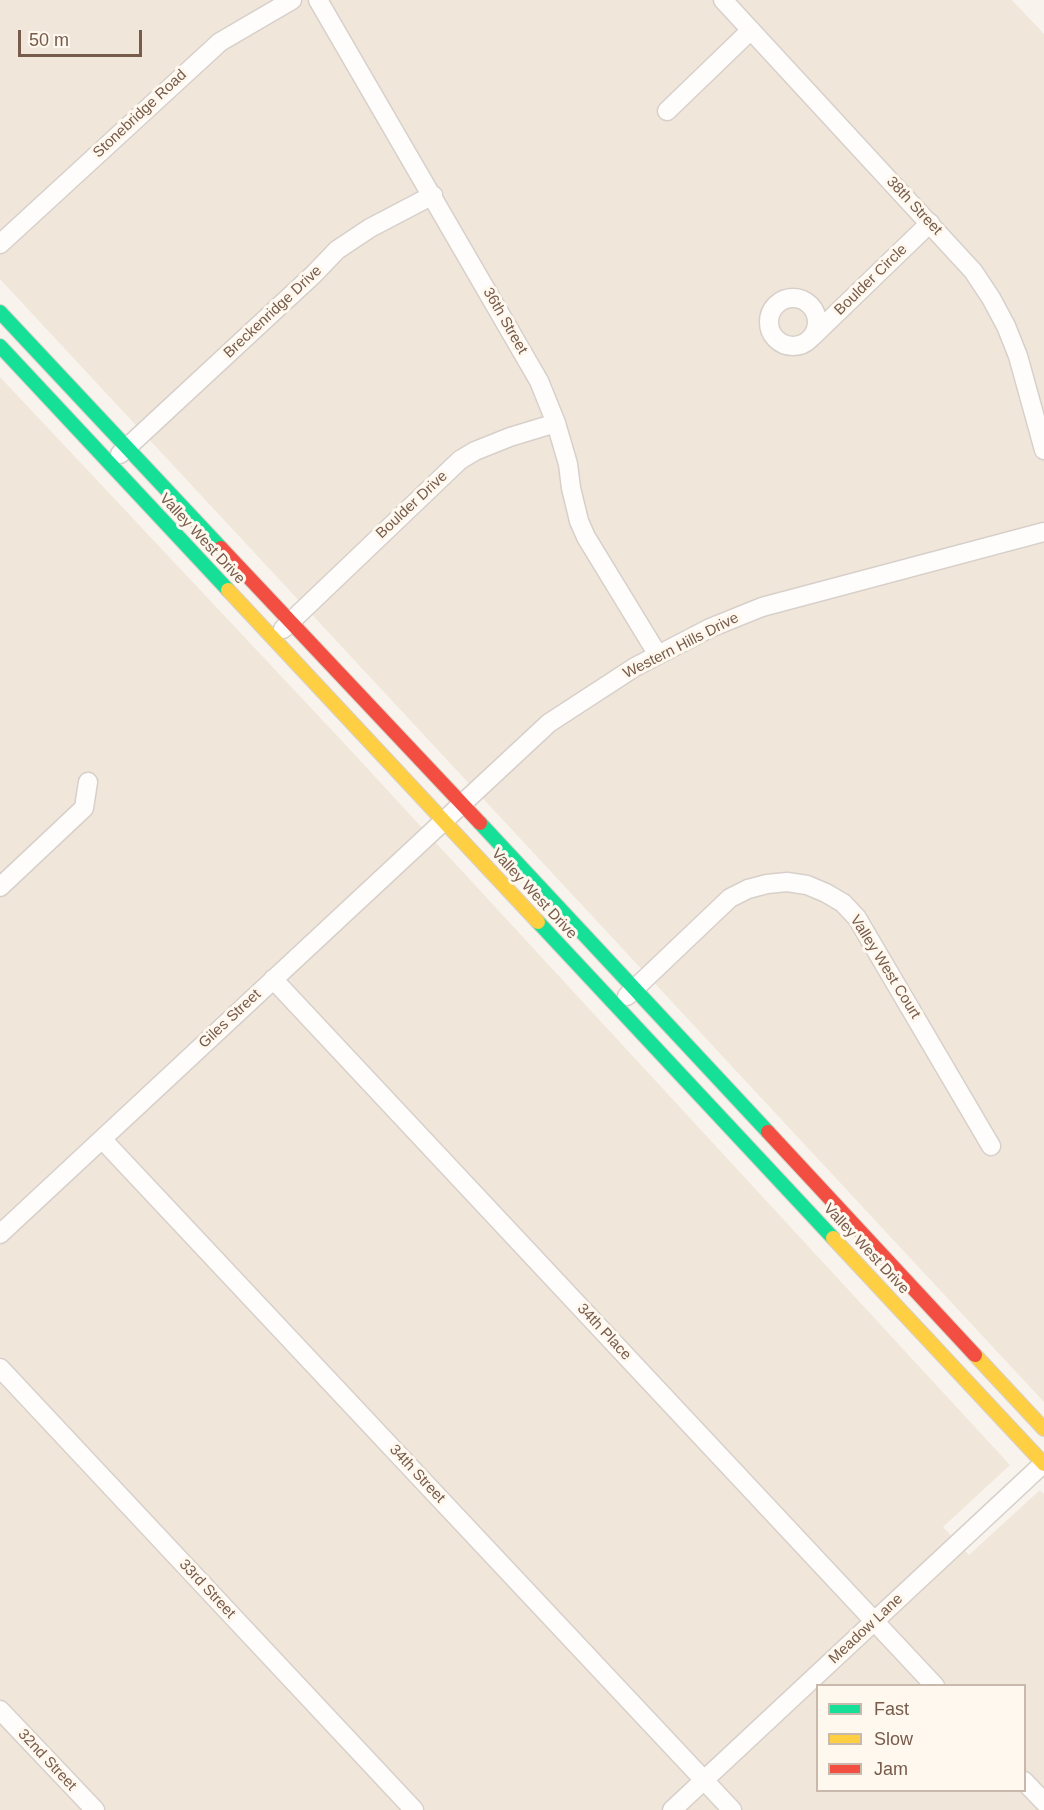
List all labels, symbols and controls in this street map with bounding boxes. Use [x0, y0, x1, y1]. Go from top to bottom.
scale bar [21, 18, 146, 56]
text: 50 m [29, 30, 69, 50]
street label: Stonebridge Road [90, 66, 190, 162]
street label: 38th Street [882, 173, 946, 239]
street label: Boulder Circle [831, 241, 911, 319]
street label: Breckenridge Drive [220, 262, 326, 362]
street label: 36th Street [479, 285, 531, 357]
street label: Boulder Drive [373, 467, 451, 543]
street label: Valley West Drive [156, 490, 248, 588]
street label: Western Hills Drive [620, 609, 742, 683]
street label: Valley West Drive [488, 845, 580, 943]
street label: Valley West Court [846, 912, 924, 1022]
street label: Giles Street [195, 986, 265, 1052]
street label: Valley West Drive [820, 1200, 912, 1298]
street label: 34th Place [573, 1300, 635, 1364]
street label: 34th Street [385, 1441, 449, 1507]
street label: 33rd Street [175, 1556, 239, 1622]
street label: Meadow Lane [825, 1590, 907, 1668]
legend [816, 1684, 1026, 1792]
text: Fast [874, 1699, 909, 1719]
street label: 32nd Street [14, 1726, 80, 1794]
text: Slow [874, 1729, 913, 1749]
text: Jam [874, 1759, 908, 1779]

